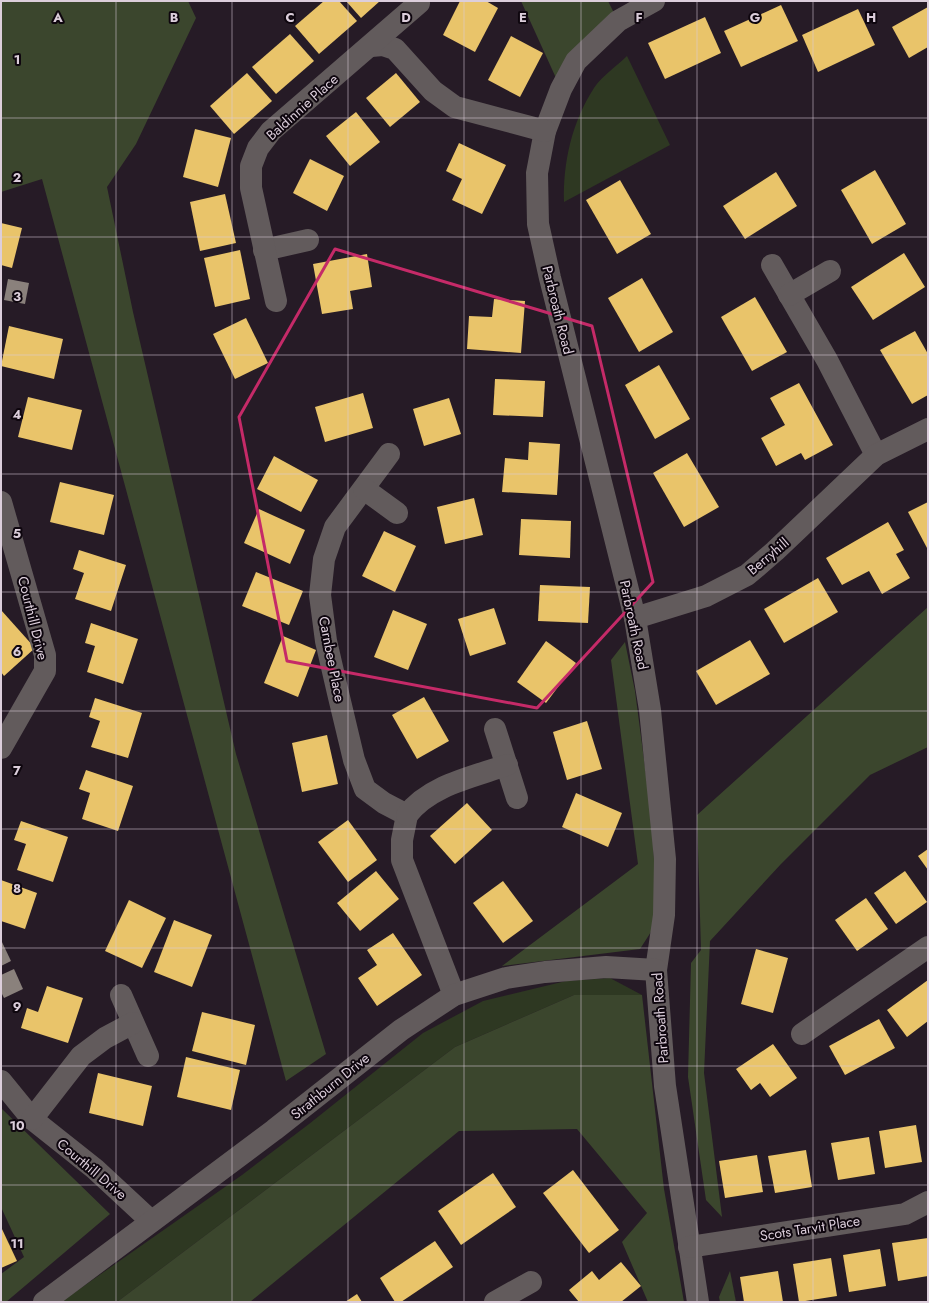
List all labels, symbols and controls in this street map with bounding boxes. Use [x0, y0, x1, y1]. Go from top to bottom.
text: A [52, 8, 63, 27]
text: B [170, 8, 179, 27]
text: C [285, 8, 295, 27]
text: D [401, 8, 411, 27]
text: E [519, 8, 527, 27]
text: F [635, 8, 643, 27]
text: G [750, 8, 761, 27]
text: H [866, 8, 876, 27]
text: 1 [14, 50, 20, 69]
street label: Baldinnie Place [262, 69, 342, 145]
text: 2 [13, 168, 21, 187]
street label: Parbroath Road [537, 264, 579, 356]
text: 3 [13, 287, 21, 306]
text: 4 [12, 405, 22, 424]
text: 5 [13, 524, 21, 543]
street label: Berryhill [743, 533, 793, 579]
street label: Courthill Drive [13, 574, 53, 662]
street label: Parbroath Road [615, 578, 653, 672]
street label: Carnbee Place [314, 615, 350, 703]
text: 6 [13, 642, 22, 661]
text: 7 [13, 761, 21, 780]
text: 8 [13, 879, 21, 898]
street label: Parbroath Road [647, 972, 673, 1064]
text: 9 [13, 997, 22, 1016]
street label: Strathburn Drive [286, 1048, 374, 1124]
text: 10 [9, 1116, 25, 1135]
street label: Courthill Drive [53, 1134, 131, 1204]
street label: Scots Tarvit Place [758, 1210, 862, 1246]
text: 11 [10, 1234, 24, 1253]

